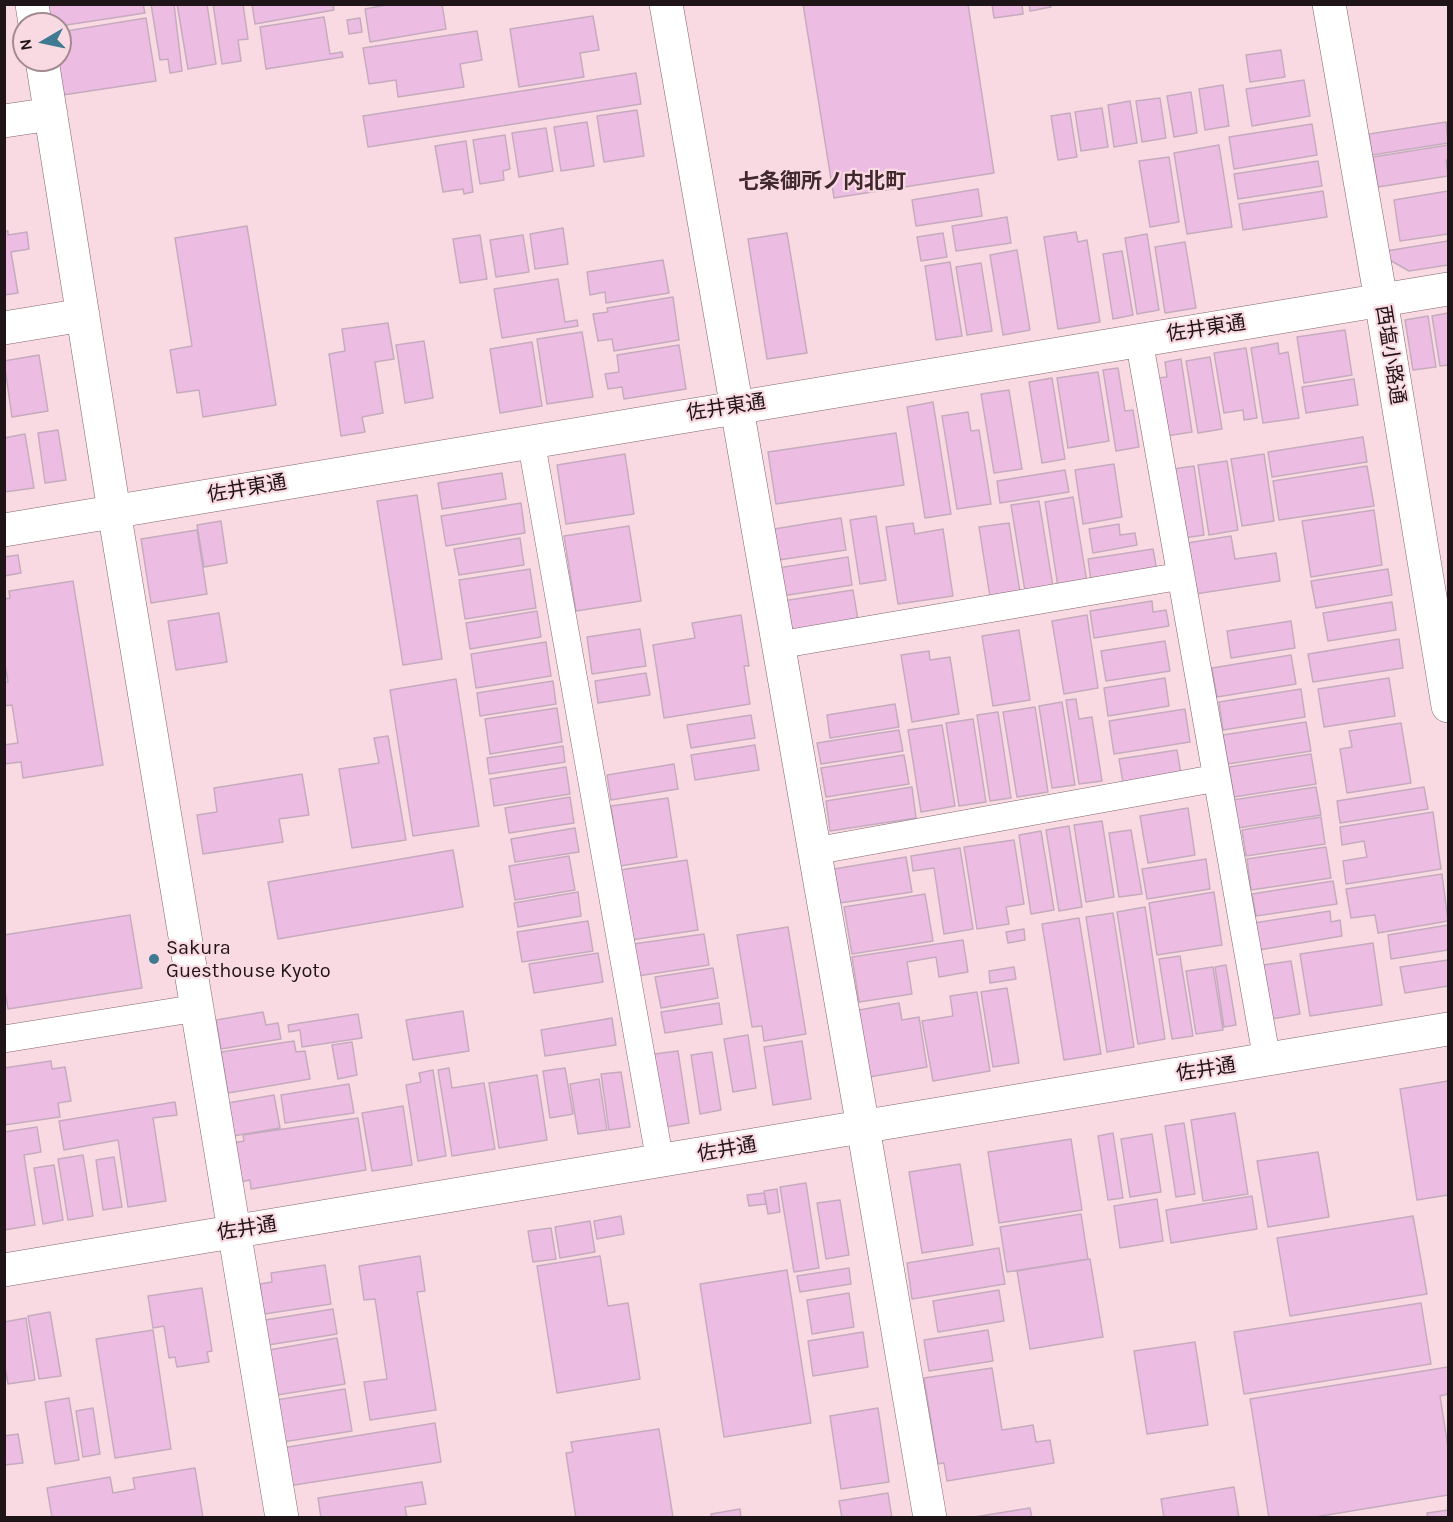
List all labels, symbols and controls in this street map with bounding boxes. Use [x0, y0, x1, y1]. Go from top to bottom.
north arrow [12, 12, 72, 72]
text: N [15, 37, 36, 52]
district label: 七条御所ノ内北町 [738, 169, 906, 195]
street label: 西塩小路通 [1370, 304, 1410, 406]
street label: 佐井東通 [1165, 311, 1247, 347]
street label: 佐井東通 [685, 390, 767, 426]
street label: 佐井東通 [206, 470, 288, 508]
place label: Sakura Guesthouse Kyoto [166, 936, 331, 983]
marker: Sakura Guesthouse Kyoto [147, 952, 161, 966]
street label: 佐井通 [1174, 1053, 1238, 1087]
street label: 佐井通 [695, 1133, 759, 1167]
street label: 佐井通 [215, 1212, 279, 1246]

